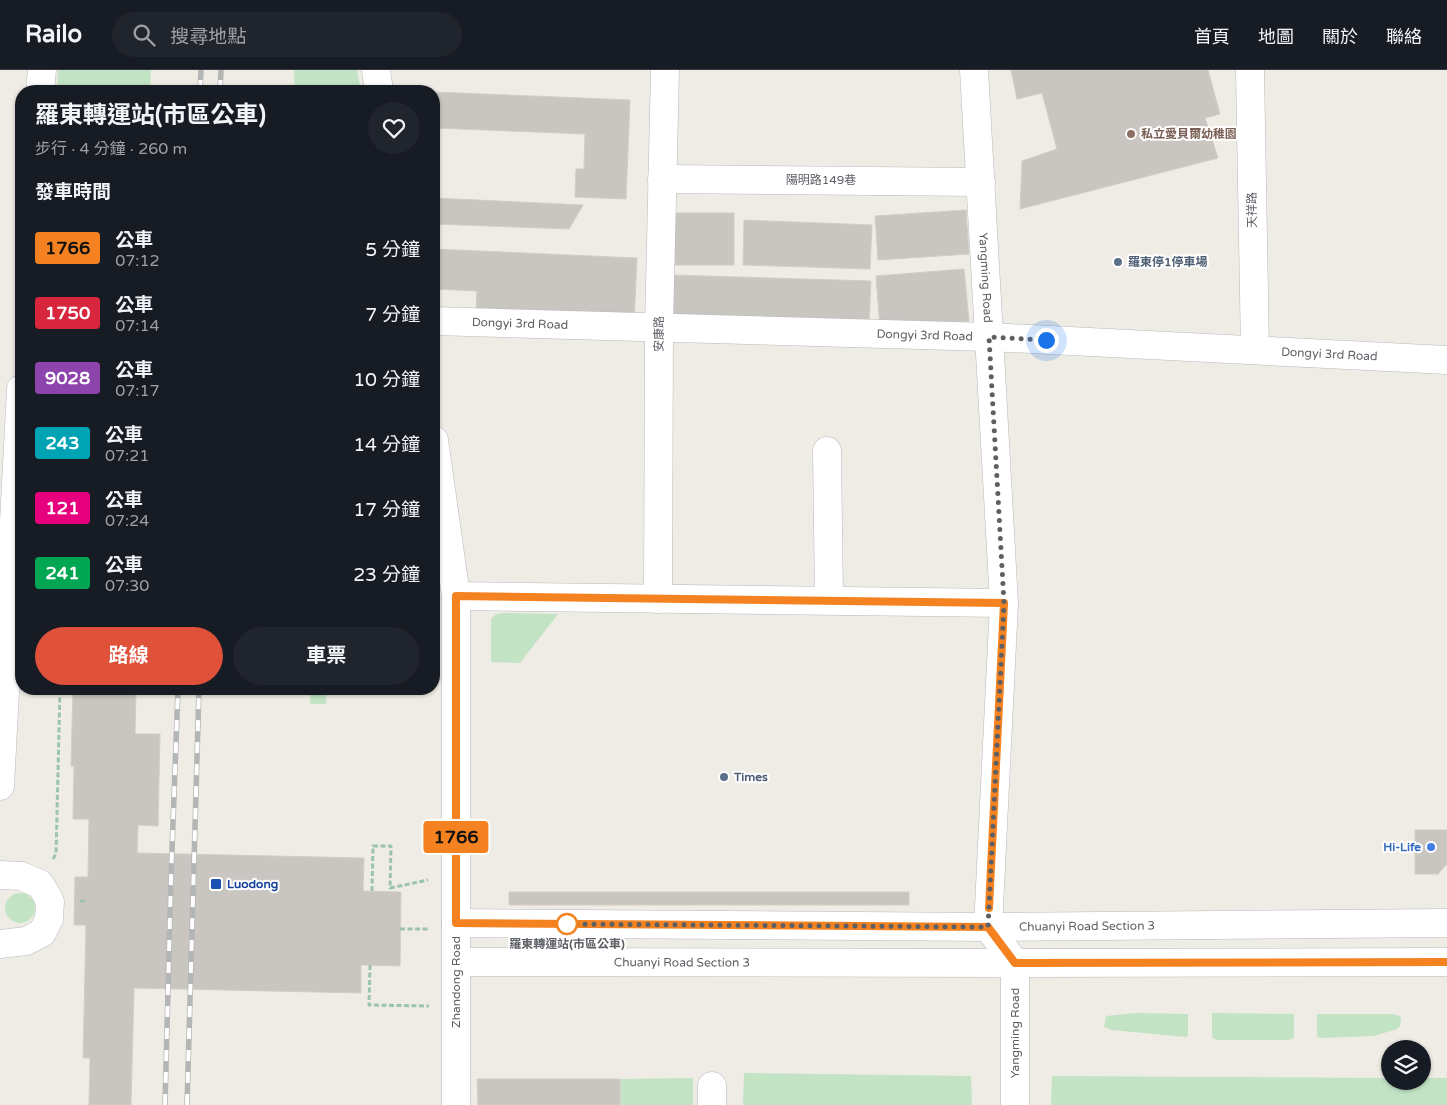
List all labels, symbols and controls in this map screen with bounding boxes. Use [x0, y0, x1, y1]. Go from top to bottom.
search box [112, 12, 462, 57]
text: Railo [25, 20, 82, 49]
icon: search [130, 21, 158, 49]
text: 搜尋地點 [170, 26, 246, 48]
text: 首頁 [1194, 26, 1230, 48]
text: 地圖 [1258, 26, 1294, 48]
text: 關於 [1322, 26, 1358, 48]
text: 聯絡 [1386, 26, 1422, 48]
text: 羅東轉運站(市區公車) [35, 101, 266, 130]
button: heart [368, 102, 420, 154]
place label: 私立愛貝爾幼稚園 [1141, 127, 1237, 141]
marker: 私立愛貝爾幼稚園 [1125, 128, 1137, 140]
text: 步行 · 4 分鐘 · 260 m [35, 139, 187, 159]
street label: 陽明路149巷 [786, 173, 856, 187]
text: 發車時間 [35, 181, 111, 203]
street label: 天祥路 [1245, 192, 1259, 228]
text: 公車 [115, 229, 153, 251]
street label: Yangming Road [976, 232, 995, 323]
text: 1766 [45, 237, 90, 259]
text: 5 分鐘 [365, 239, 420, 261]
text: 07:12 [115, 251, 160, 271]
place label: 羅東停1停車場 [1128, 255, 1208, 269]
marker: 羅東停1停車場 [1112, 256, 1124, 268]
text: 公車 [115, 294, 153, 316]
text: 1750 [45, 302, 90, 324]
text: 7 分鐘 [365, 304, 420, 326]
street label: Dongyi 3rd Road [472, 315, 568, 332]
text: 07:14 [115, 316, 160, 336]
street label: 安康路 [652, 316, 666, 352]
street label: Dongyi 3rd Road [876, 327, 973, 344]
your location [1034, 328, 1059, 353]
street label: Dongyi 3rd Road [1281, 345, 1378, 364]
text: 公車 [115, 359, 153, 381]
text: 9028 [45, 367, 90, 389]
text: 10 分鐘 [353, 369, 420, 391]
text: 07:17 [115, 381, 160, 401]
text: 公車 [105, 424, 143, 446]
text: 243 [46, 432, 79, 454]
text: 14 分鐘 [353, 434, 420, 456]
text: 07:21 [105, 446, 149, 466]
text: 公車 [105, 489, 143, 511]
text: 121 [46, 497, 79, 519]
text: 17 分鐘 [353, 499, 420, 521]
text: 07:24 [105, 511, 149, 531]
text: 公車 [105, 554, 143, 576]
text: 241 [46, 562, 79, 584]
text: 23 分鐘 [353, 564, 420, 586]
text: 07:30 [105, 576, 149, 596]
button: 路線 [35, 627, 223, 685]
button: 車票 [233, 627, 420, 685]
place label: Times [733, 770, 768, 784]
marker: Times [718, 771, 730, 783]
line badge: 1766 [421, 821, 491, 853]
text: 1766 [433, 826, 479, 848]
place label: Hi-Life [1383, 840, 1421, 854]
marker: Hi-Life [1425, 841, 1437, 853]
marker: Luodong [209, 877, 223, 891]
place label: Luodong [227, 877, 278, 892]
marker: 羅東轉運站(市區公車) [556, 913, 578, 935]
street label: Chuanyi Road Section 3 [1019, 919, 1155, 934]
street label: Zhandong Road [449, 936, 463, 1028]
place label: 羅東轉運站(市區公車) [509, 937, 625, 951]
street label: Chuanyi Road Section 3 [614, 955, 750, 970]
street label: Yangming Road [1008, 988, 1022, 1078]
map controls [1381, 1040, 1431, 1090]
button: layers [1381, 1040, 1431, 1090]

